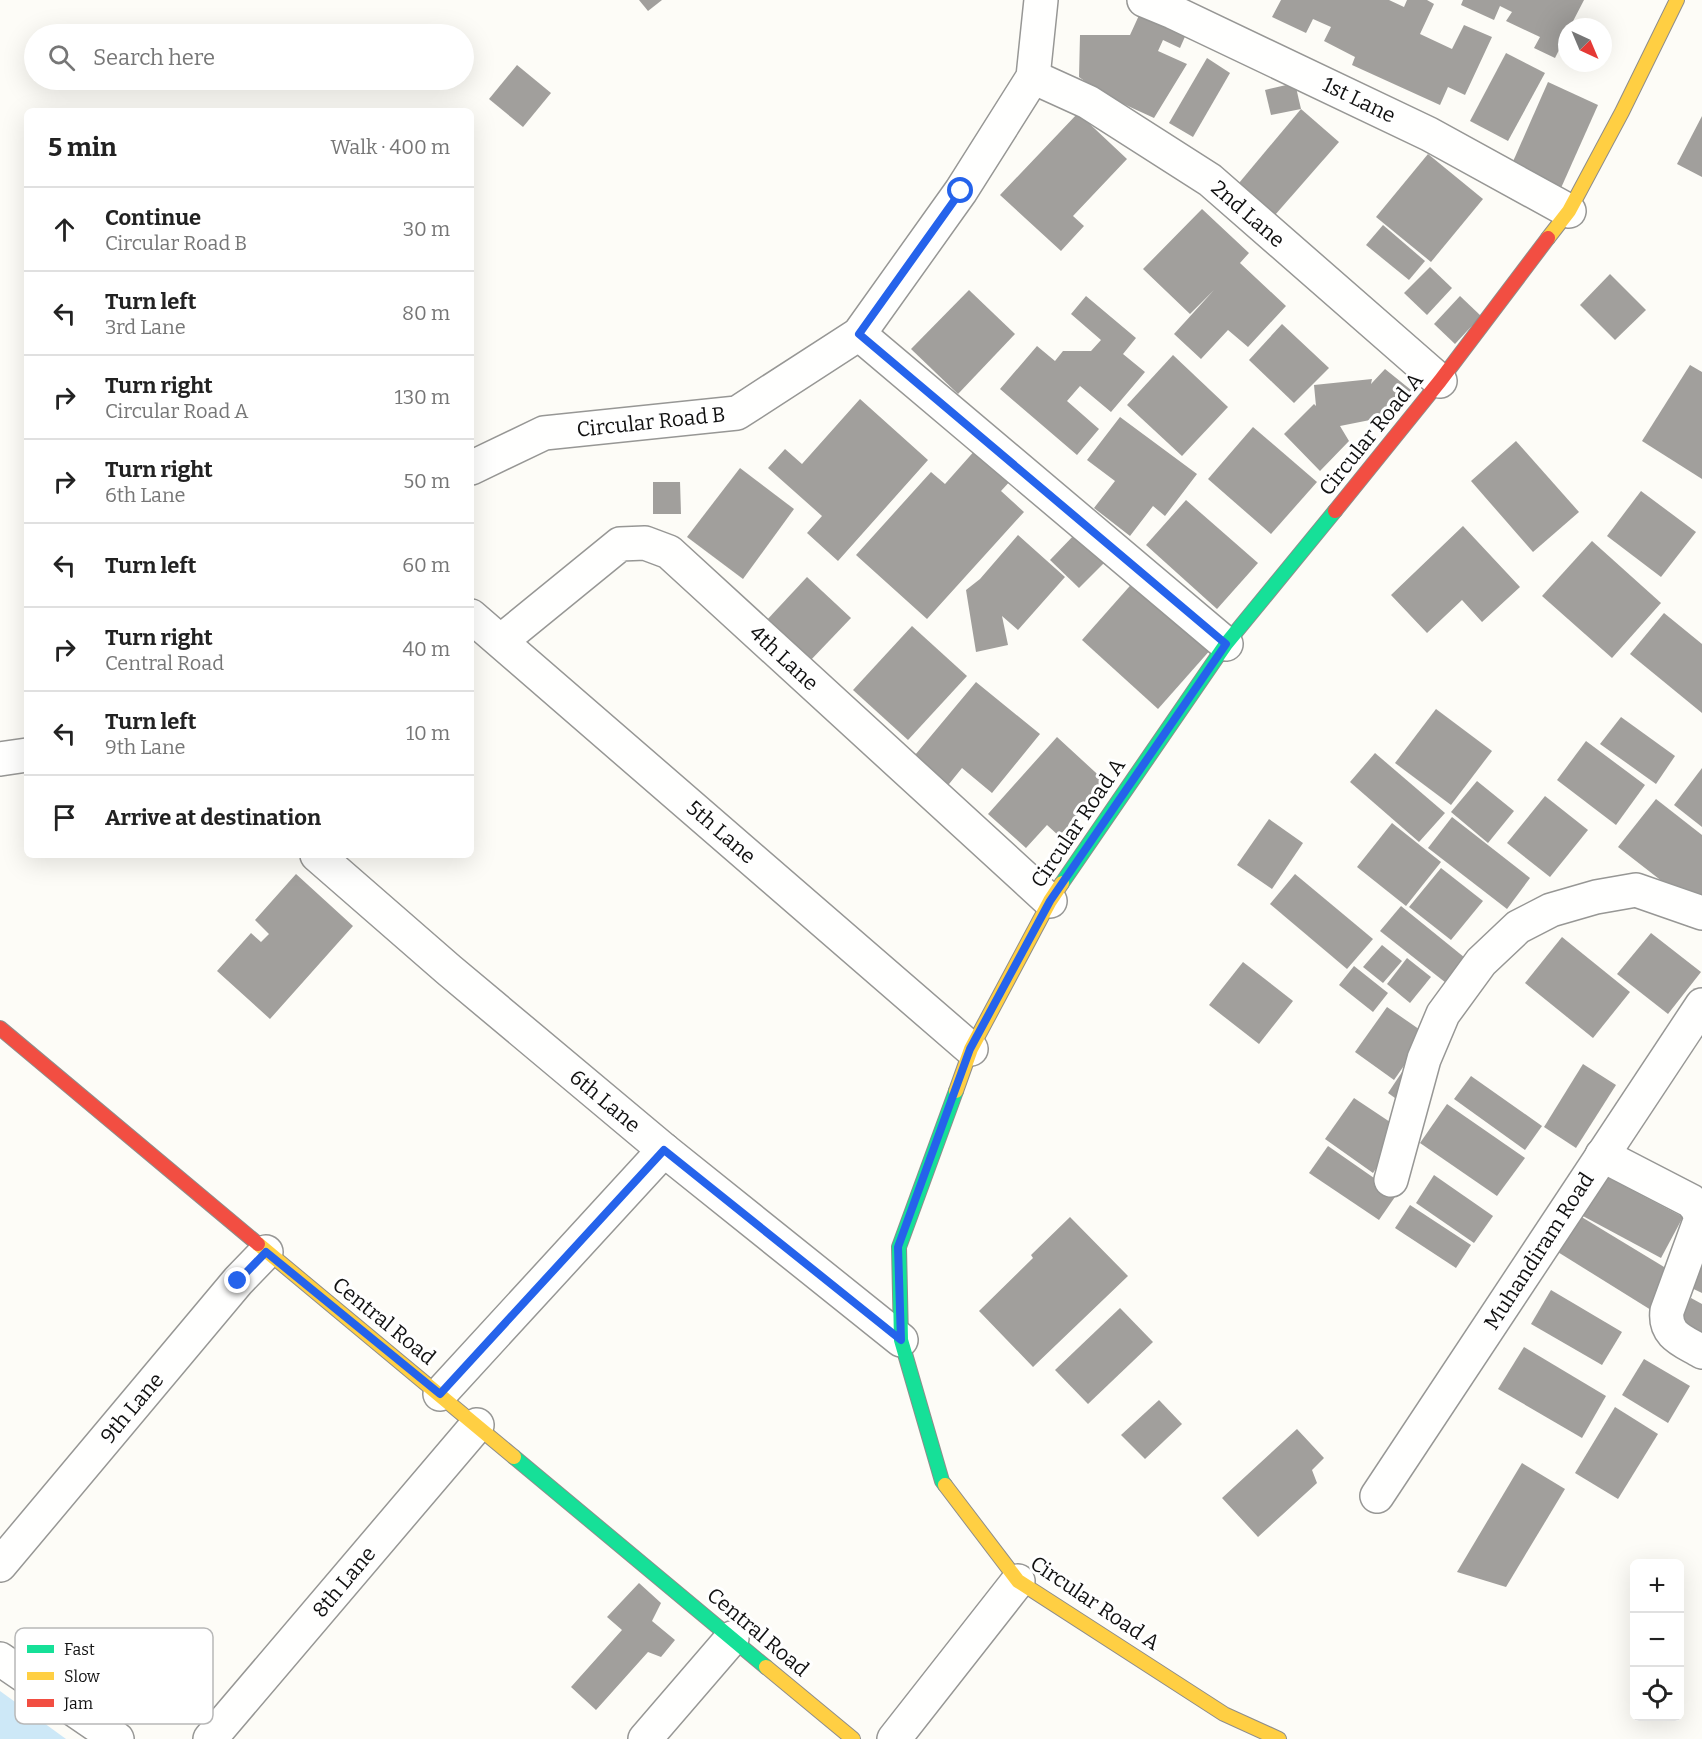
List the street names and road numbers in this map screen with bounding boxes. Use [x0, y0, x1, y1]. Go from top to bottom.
street label: 1st Lane [1318, 71, 1400, 129]
street label: 2nd Lane [1206, 175, 1290, 253]
street label: Circular Road A [1313, 367, 1429, 501]
street label: Circular Road B [575, 401, 727, 443]
street label: 4th Lane [744, 620, 824, 696]
street label: Circular Road A [1025, 753, 1131, 893]
street label: 5th Lane [681, 795, 761, 869]
street label: 6th Lane [564, 1064, 646, 1138]
street label: Muhandiram Road [1479, 1168, 1599, 1334]
street label: Central Road [327, 1272, 441, 1370]
street label: 9th Lane [95, 1367, 169, 1449]
street label: 8th Lane [307, 1541, 381, 1623]
street label: Circular Road A [1025, 1550, 1165, 1656]
street label: Central Road [702, 1582, 814, 1682]

